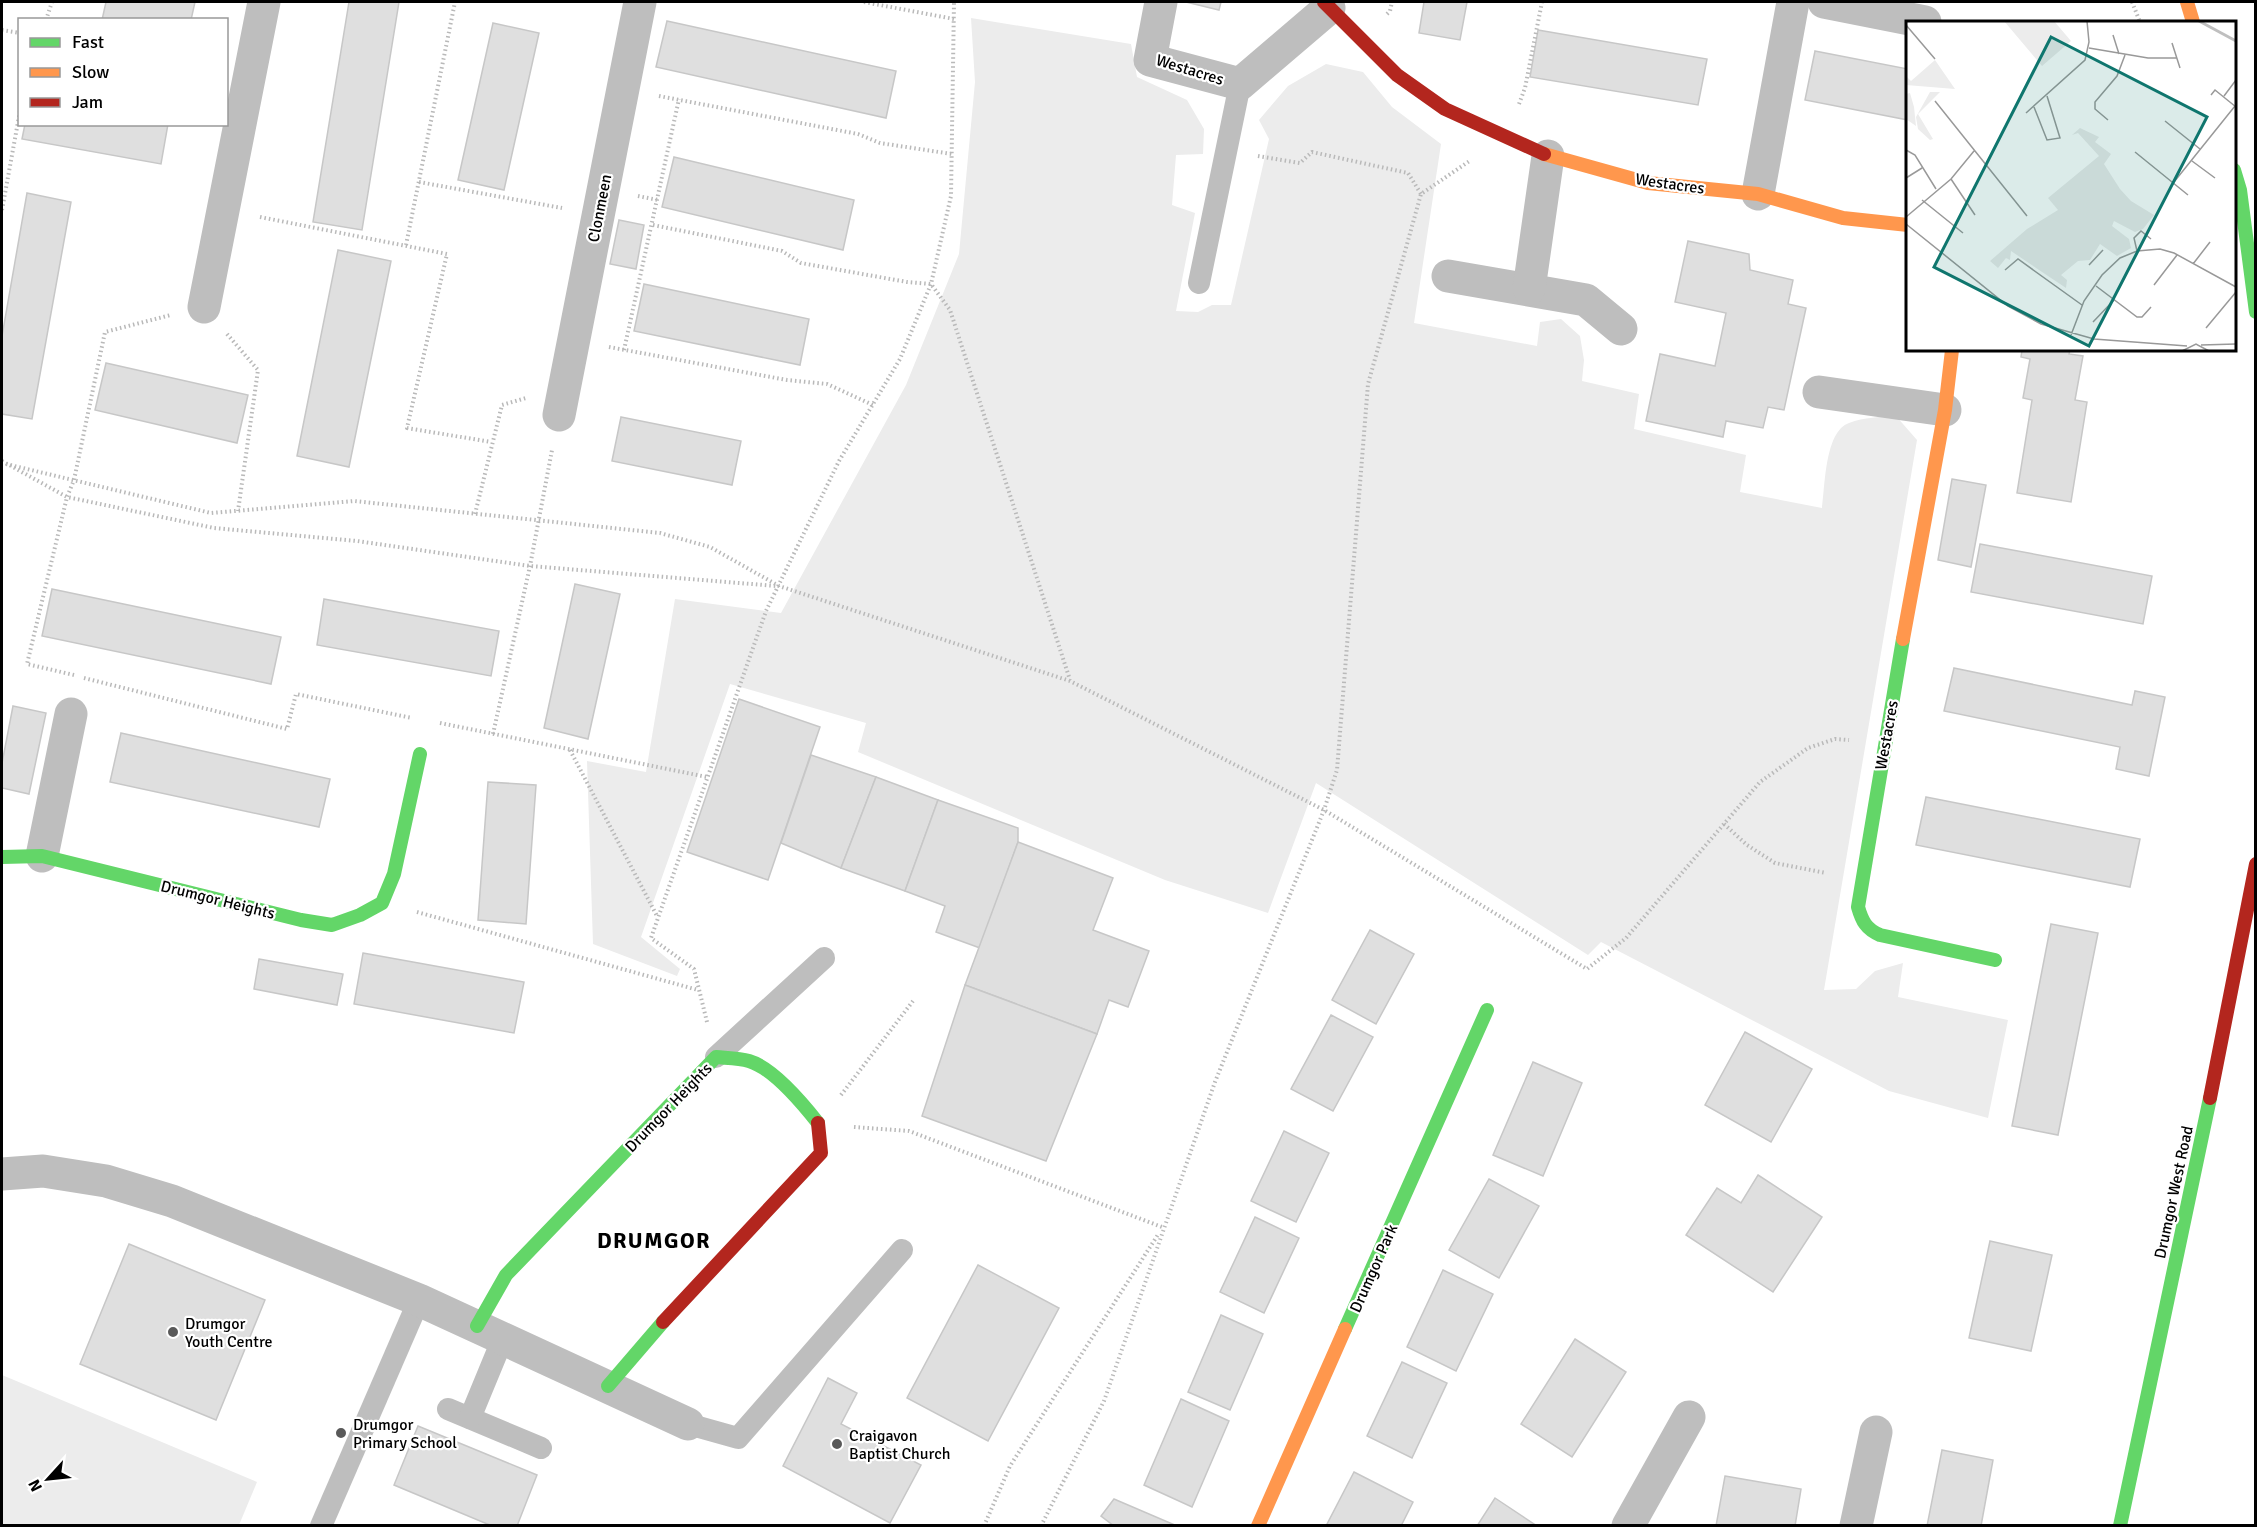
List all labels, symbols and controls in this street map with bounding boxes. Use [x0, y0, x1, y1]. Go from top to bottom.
legend [18, 18, 228, 126]
inset map [1906, 21, 2236, 351]
text: Fast [72, 31, 104, 53]
street label: Westacres [1153, 50, 1226, 90]
text: Slow [72, 61, 109, 83]
text: Jam [72, 91, 103, 113]
street label: Westacres [1634, 169, 1706, 199]
street label: Clonmeen [584, 173, 616, 244]
street label: Westacres [1871, 699, 1903, 771]
street label: Drumgor Heights [159, 876, 277, 924]
street label: Drumgor Heights [621, 1059, 716, 1157]
street label: Drumgor West Road [2150, 1124, 2198, 1260]
street label: Drumgor Park [1346, 1221, 1402, 1316]
district label: DRUMGOR [597, 1227, 711, 1254]
place label: Drumgor Youth Centre [185, 1314, 273, 1352]
marker: Drumgor Youth Centre [166, 1325, 180, 1339]
place label: Drumgor Primary School [353, 1415, 457, 1453]
marker: Drumgor Primary School [334, 1426, 348, 1440]
place label: Craigavon Baptist Church [849, 1426, 950, 1464]
marker: Craigavon Baptist Church [830, 1437, 844, 1451]
north arrow [18, 1449, 78, 1509]
text: N [24, 1476, 47, 1495]

